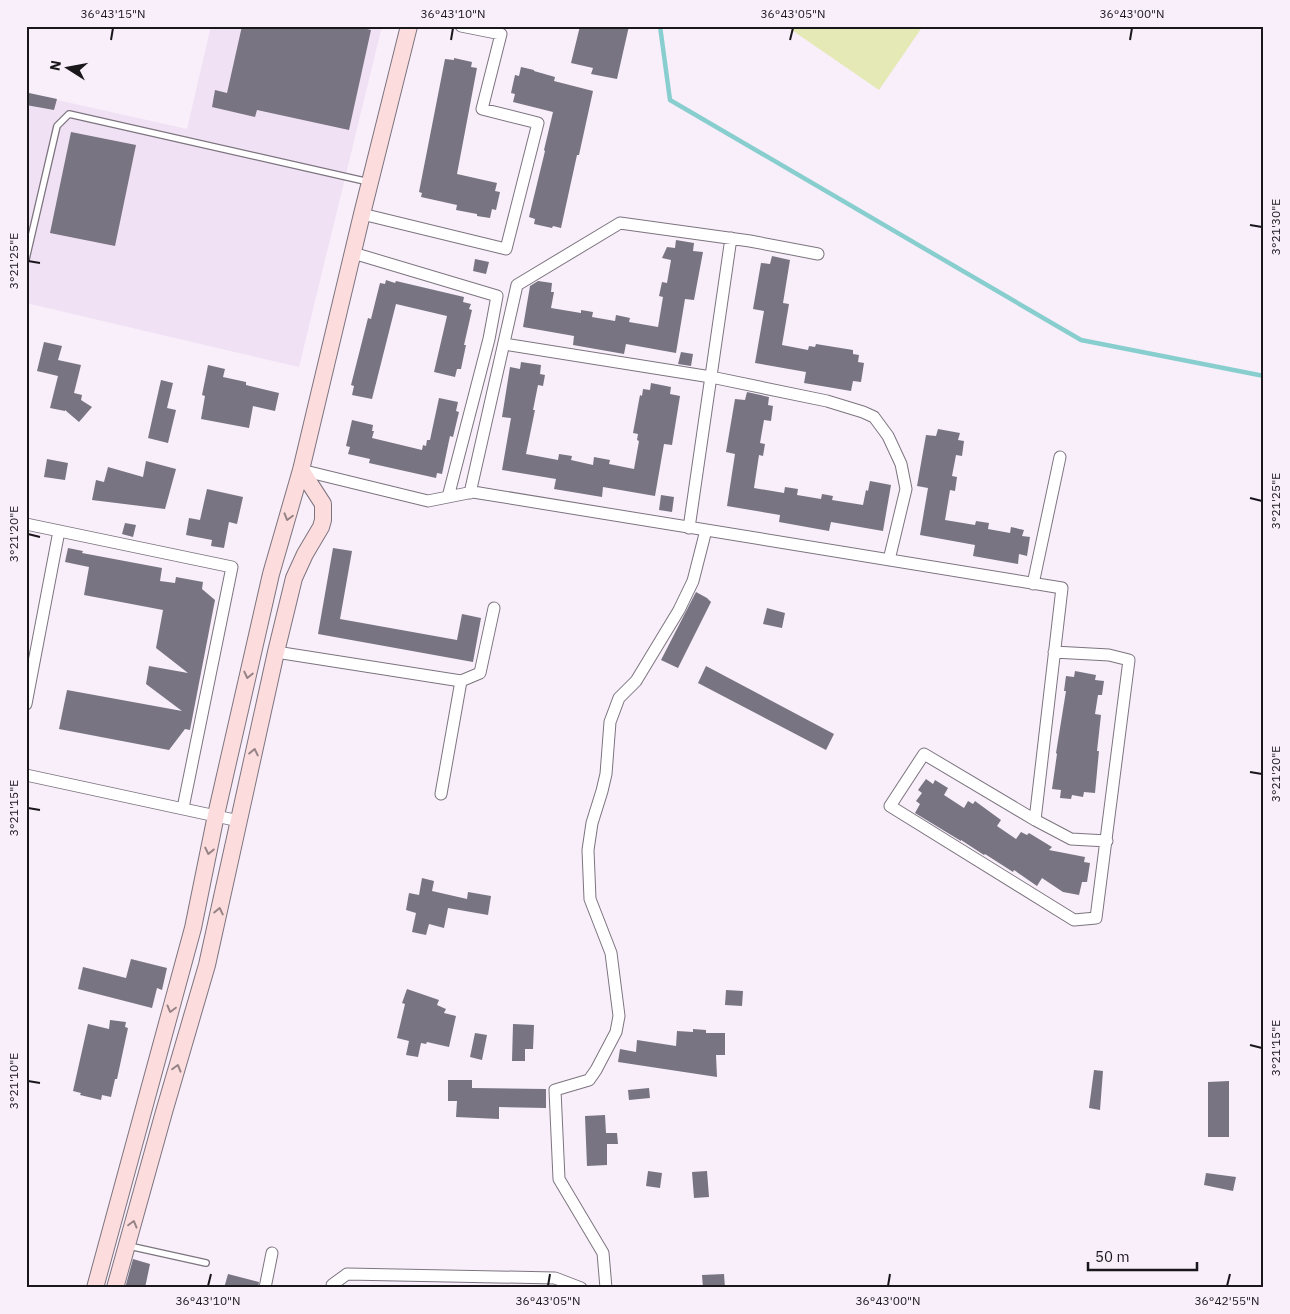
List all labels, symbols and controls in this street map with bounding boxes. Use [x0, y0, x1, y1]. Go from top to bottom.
text: 36°43'15"N [80, 6, 146, 21]
text: 36°43'10"N [420, 6, 486, 21]
text: 36°43'05"N [760, 6, 826, 21]
text: 36°43'00"N [1099, 6, 1165, 21]
north arrow [42, 42, 92, 92]
text: N [45, 59, 65, 72]
text: 3°21'30"E [1268, 199, 1283, 255]
text: 3°21'25"E [6, 233, 21, 289]
text: 3°21'25"E [1268, 473, 1283, 529]
text: 3°21'20"E [6, 506, 21, 562]
one-way arrow [283, 513, 293, 521]
one-way arrow [243, 671, 254, 679]
text: 3°21'20"E [1268, 746, 1283, 802]
one-way arrow [248, 748, 259, 756]
text: 3°21'15"E [6, 780, 21, 836]
one-way arrow [204, 846, 215, 855]
one-way arrow [213, 906, 224, 915]
one-way arrow [166, 1004, 177, 1013]
text: 3°21'15"E [1268, 1020, 1283, 1076]
text: 3°21'10"E [6, 1053, 21, 1109]
one-way arrow [171, 1064, 181, 1072]
one-way arrow [127, 1220, 137, 1228]
scale bar [1088, 1239, 1196, 1271]
text: 50 m [1095, 1247, 1130, 1266]
text: 36°43'10"N [175, 1293, 241, 1308]
text: 36°43'05"N [515, 1293, 581, 1308]
text: 36°43'00"N [855, 1293, 921, 1308]
text: 36°42'55"N [1194, 1293, 1260, 1308]

